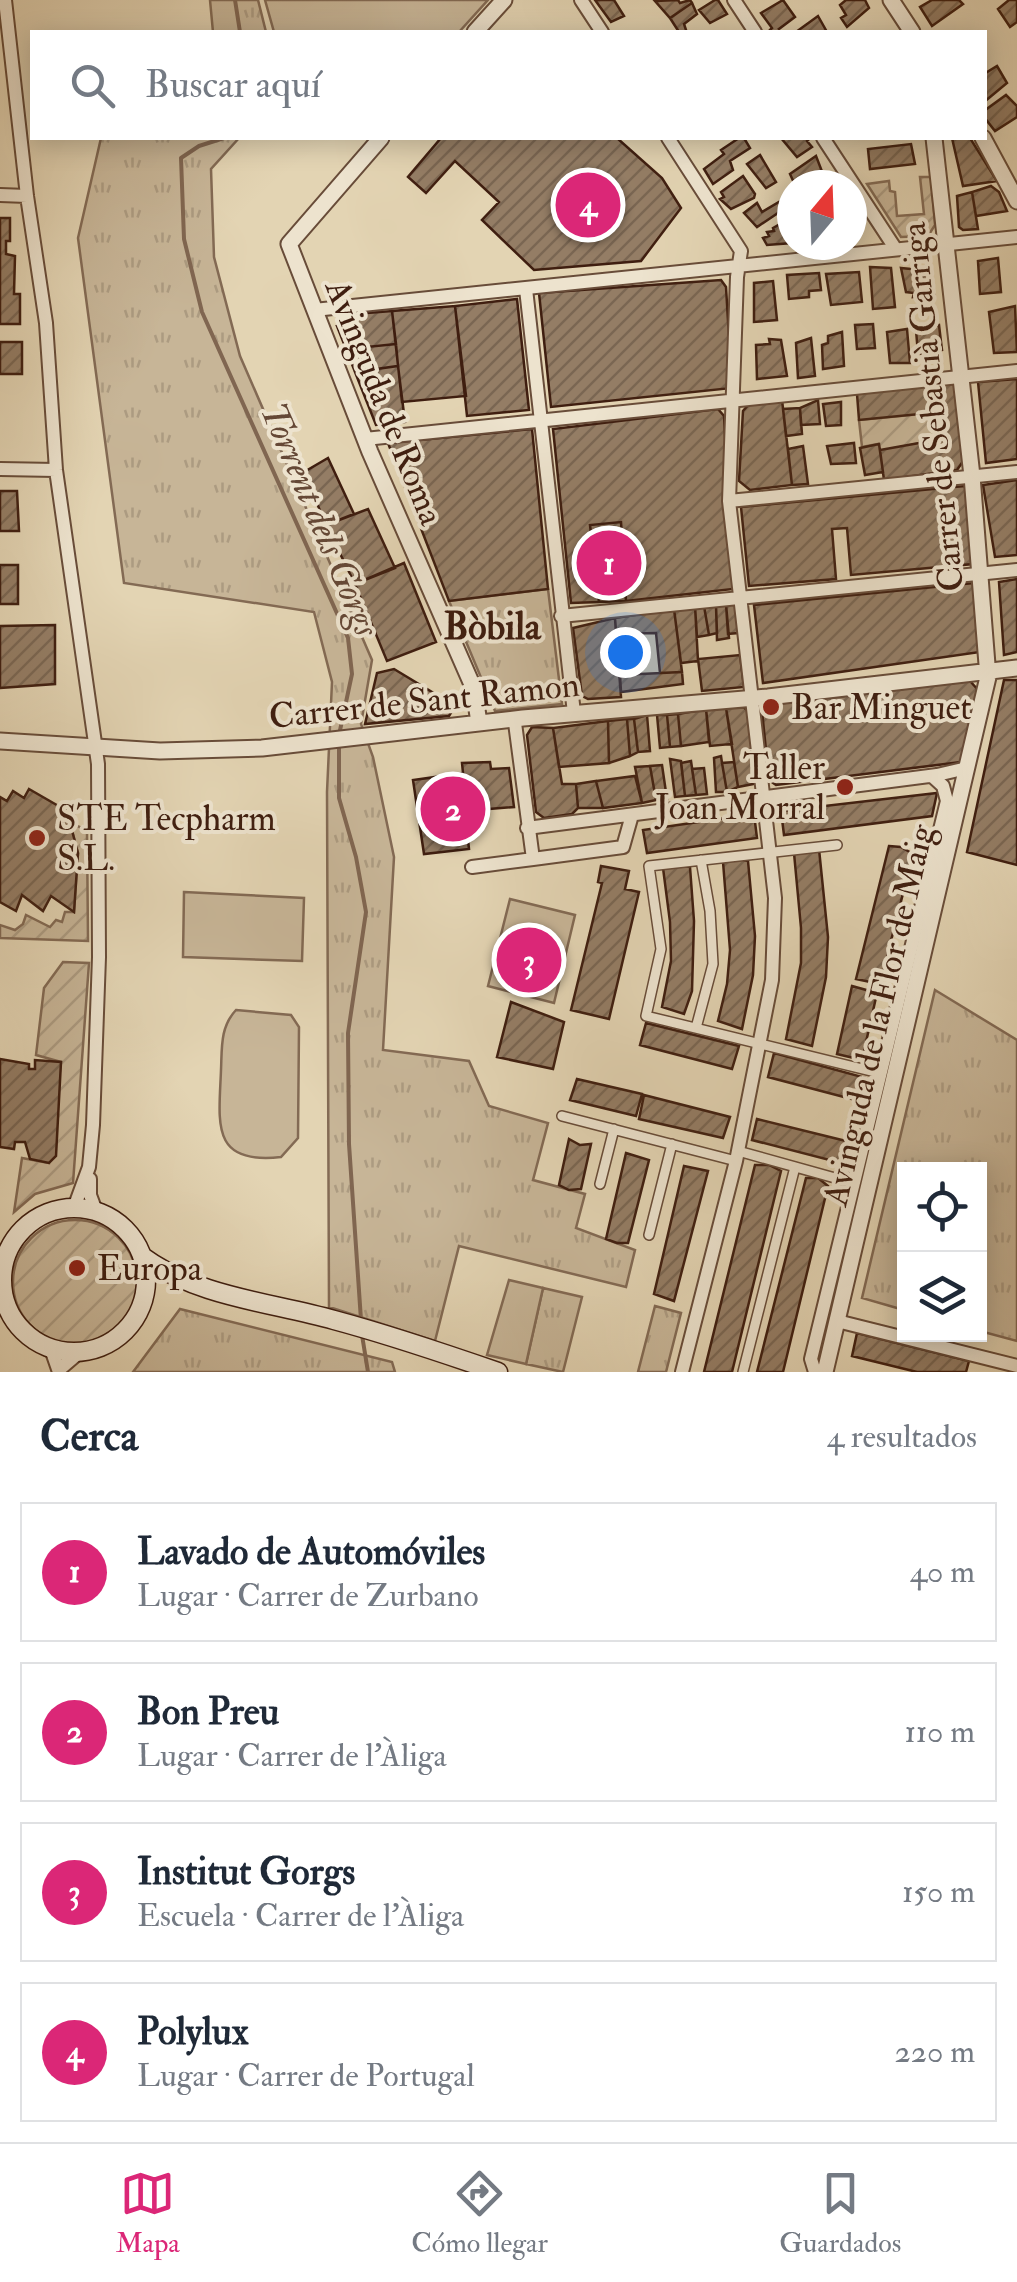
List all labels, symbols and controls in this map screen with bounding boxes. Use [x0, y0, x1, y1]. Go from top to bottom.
search box [30, 30, 987, 140]
icon: search [65, 58, 120, 113]
text: Buscar aquí [145, 61, 321, 109]
pin: 4 [556, 168, 620, 242]
north arrow [777, 170, 867, 260]
street label: Carrer de Sebastià Garriga [892, 220, 974, 594]
street label: Avinguda de Roma [314, 272, 454, 532]
water label: Torrent dels Gorgs [249, 395, 391, 644]
pin: 1 [576, 526, 642, 600]
district label: Bòbila [443, 603, 542, 651]
your location [600, 627, 651, 678]
street label: Carrer de Sant Ramon [267, 663, 581, 739]
place label: Bar Minguet [791, 686, 972, 730]
marker: Bar Minguet [760, 696, 782, 718]
place label: Taller Joan Morral [654, 746, 825, 830]
pin: 2 [420, 772, 486, 846]
marker: Taller Joan Morral [834, 776, 856, 798]
place label: STE Tecpharm S.L. [57, 797, 276, 881]
street label: Avinguda de la Flor de Maig [813, 819, 944, 1211]
marker: STE Tecpharm S.L. [26, 827, 48, 849]
pin: 3 [496, 922, 562, 998]
map controls [897, 1162, 987, 1342]
button: locate [897, 1162, 987, 1252]
place label: Europa [97, 1247, 203, 1291]
button: layers [897, 1252, 987, 1342]
marker: Europa [66, 1257, 88, 1279]
text: Cerca [40, 1411, 138, 1463]
text: 4 resultados [827, 1417, 977, 1457]
text: Lavado de Automóviles [137, 1528, 485, 1576]
text: 1 [69, 1552, 80, 1592]
text: 40 m [910, 1552, 975, 1592]
text: Lugar · Carrer de Zurbano [137, 1576, 479, 1616]
text: Bon Preu [137, 1688, 279, 1736]
text: 2 [66, 1712, 83, 1752]
text: 110 m [904, 1712, 975, 1752]
text: Lugar · Carrer de l'Àliga [137, 1736, 447, 1776]
text: Institut Gorgs [137, 1848, 355, 1896]
text: 3 [68, 1872, 81, 1912]
text: 150 m [902, 1872, 975, 1912]
text: Escuela · Carrer de l'Àliga [137, 1896, 464, 1936]
text: Polylux [137, 2008, 249, 2056]
text: 4 [66, 2032, 83, 2072]
text: 220 m [895, 2032, 975, 2072]
text: Lugar · Carrer de Portugal [137, 2056, 475, 2096]
tab: Mapa [116, 2166, 180, 2261]
tab: Cómo llegar [411, 2166, 548, 2261]
tab: Guardados [779, 2166, 901, 2261]

